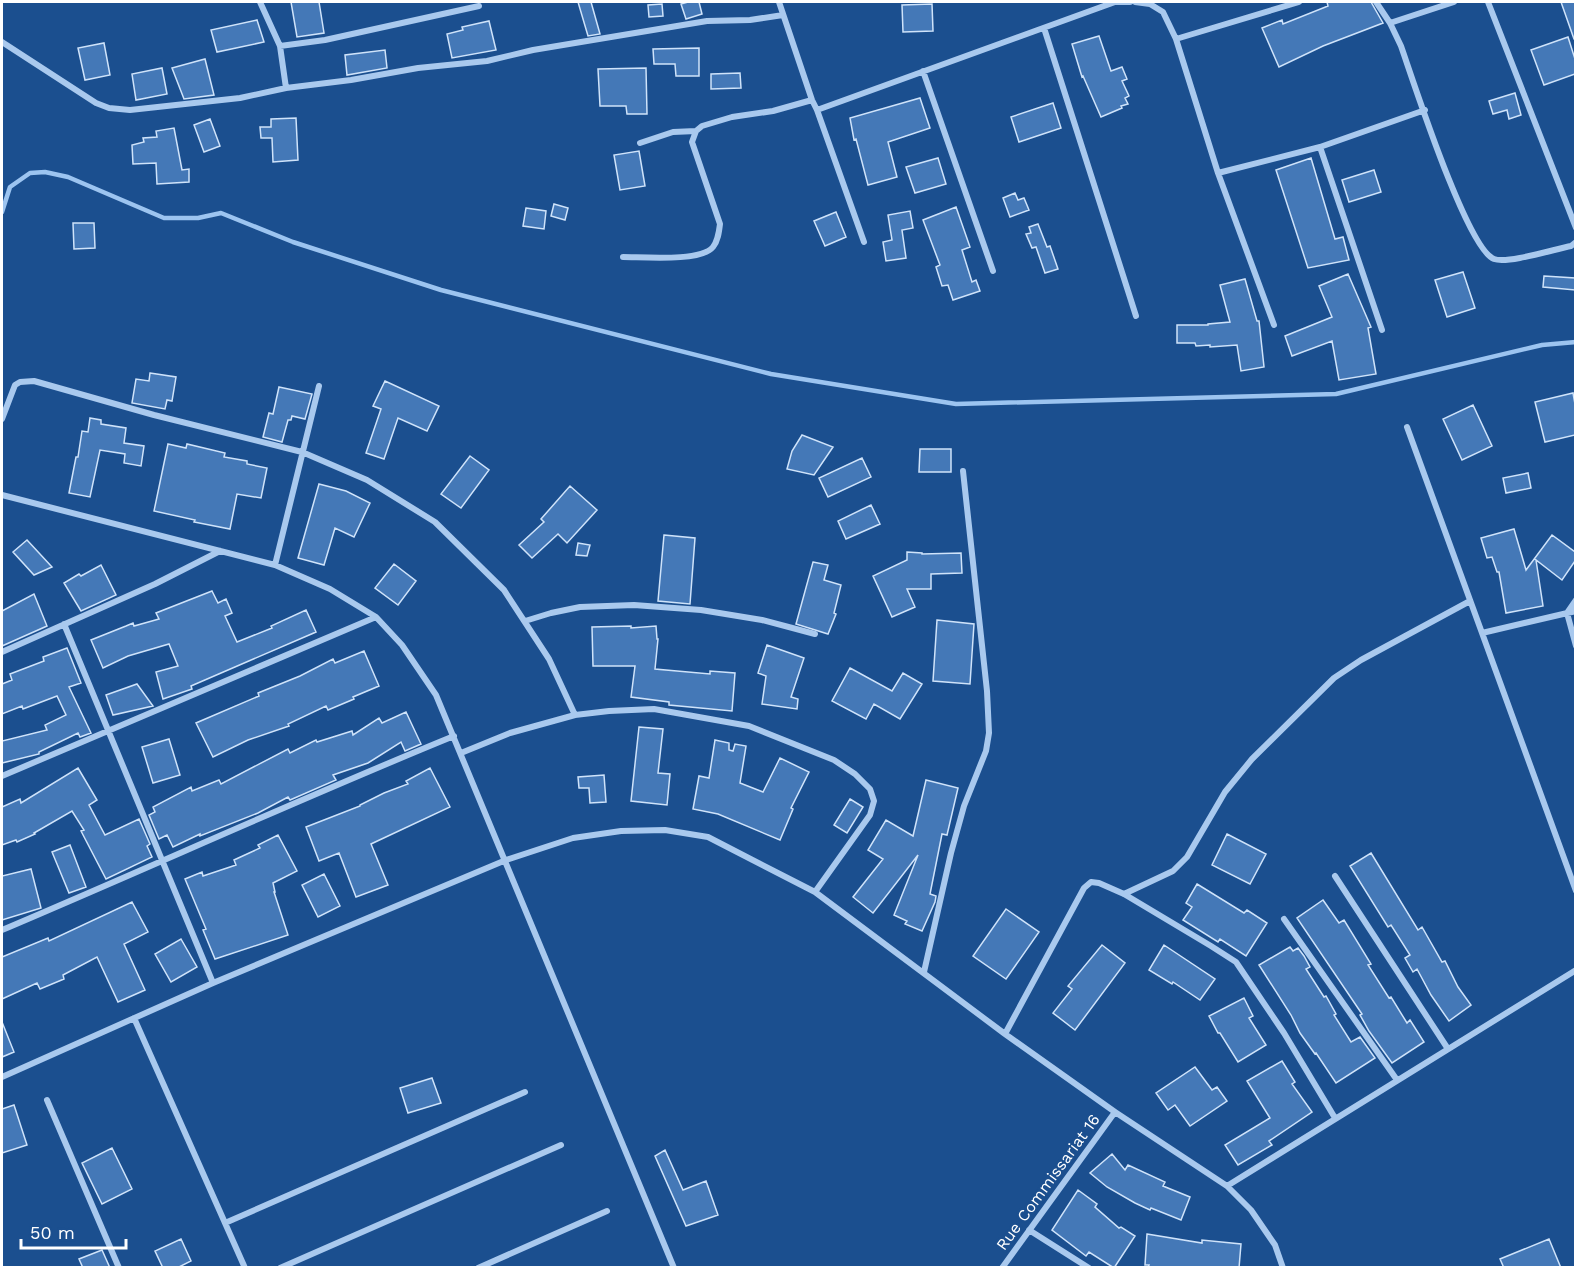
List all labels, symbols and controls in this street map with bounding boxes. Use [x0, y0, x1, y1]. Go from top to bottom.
street label: Rue Commissariat 16 [992, 1110, 1104, 1254]
scale bar [21, 1212, 126, 1250]
text: 50 m [30, 1222, 75, 1243]

